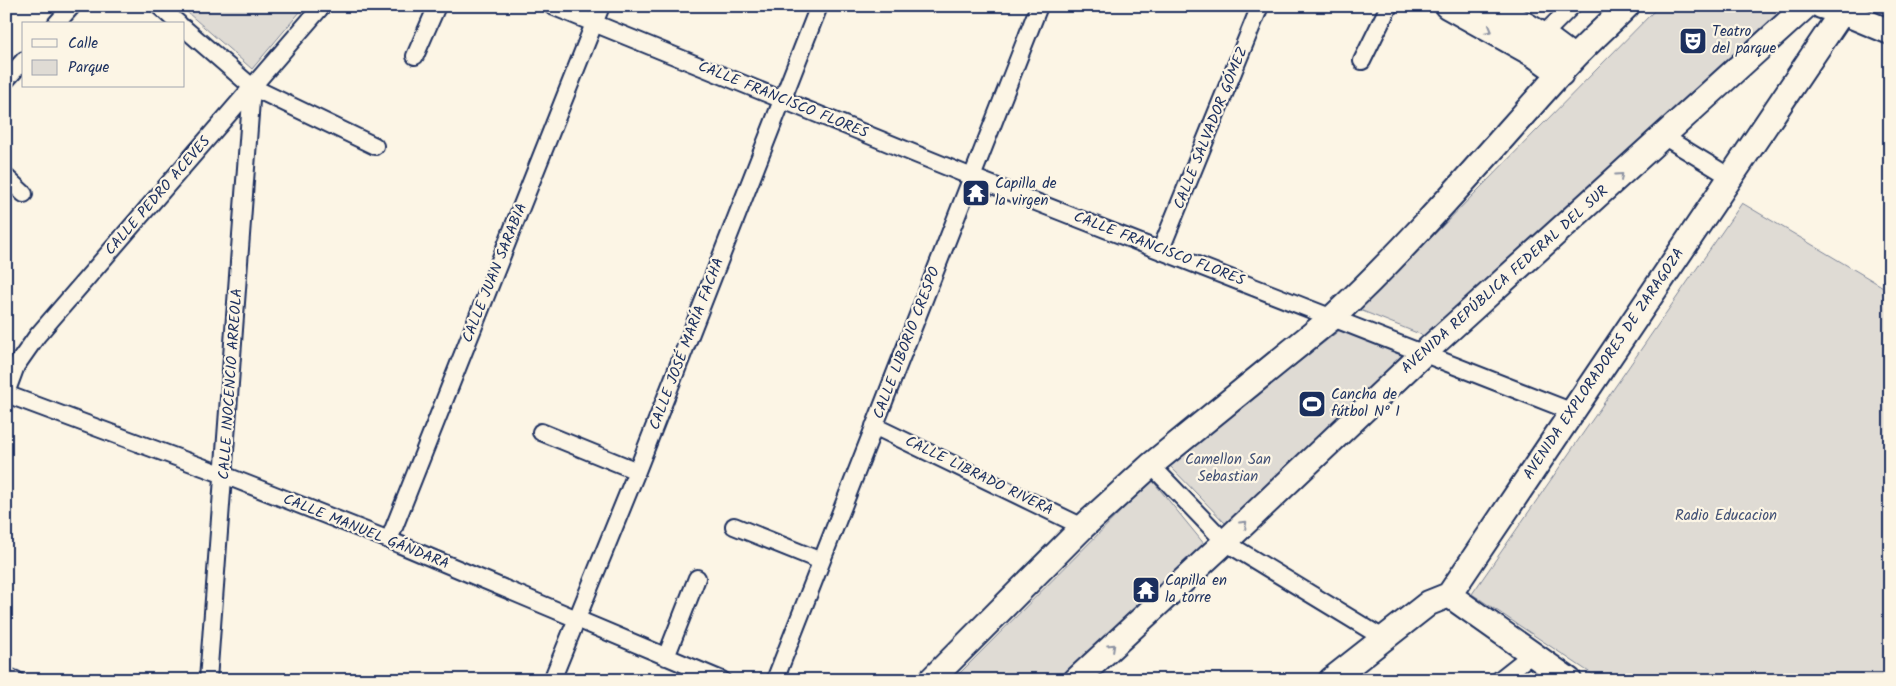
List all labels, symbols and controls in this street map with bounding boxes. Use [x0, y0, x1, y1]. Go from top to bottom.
place label: Teatro del parque [1712, 20, 1776, 61]
legend [22, 22, 185, 88]
one-way arrow [1484, 24, 1493, 34]
theatre icon: Teatro del parque [1678, 26, 1708, 56]
text: Calle [68, 32, 98, 56]
street label: CALLE SALVADOR GÓMEZ [1167, 43, 1255, 213]
street label: CALLE FRANCISCO FLORES [694, 55, 872, 145]
text: Parque [68, 56, 109, 80]
street label: CALLE PEDRO ACEVES [99, 131, 217, 261]
place label: Capilla de la virgen [995, 172, 1057, 213]
one-way arrow [1614, 172, 1623, 181]
temple icon: Capilla de la virgen [961, 178, 991, 208]
street label: AVENIDA REPÚBLICA FEDERAL DEL SUR [1396, 180, 1614, 380]
street label: CALLE JUAN SARABIA [456, 199, 534, 347]
street label: CALLE FRANCISCO FLORES [1070, 205, 1248, 293]
street label: AVENIDA EXPLORADORES DE ZARAGOZA [1517, 243, 1691, 485]
street label: CALLE JOSÉ MARÍA FACHA [643, 254, 731, 434]
street label: CALLE LIBORIO CRESPO [867, 263, 947, 423]
street label: CALLE INOCENCIO ARREOLA [212, 287, 250, 481]
place label: Cancha de fútbol N° 1 [1331, 383, 1400, 424]
sports icon: Cancha de fútbol N° 1 [1297, 389, 1327, 419]
street label: CALLE LIBRADO RIVERA [901, 430, 1057, 522]
park label: Camellon San Sebastian [1185, 448, 1271, 489]
street label: CALLE MANUEL GÁNDARA [279, 488, 453, 576]
park label: Radio Educacion [1675, 504, 1777, 528]
one-way arrow [1238, 521, 1247, 530]
place label: Capilla en la torre [1165, 569, 1227, 610]
temple icon: Capilla en la torre [1131, 575, 1161, 605]
one-way arrow [1106, 644, 1115, 653]

